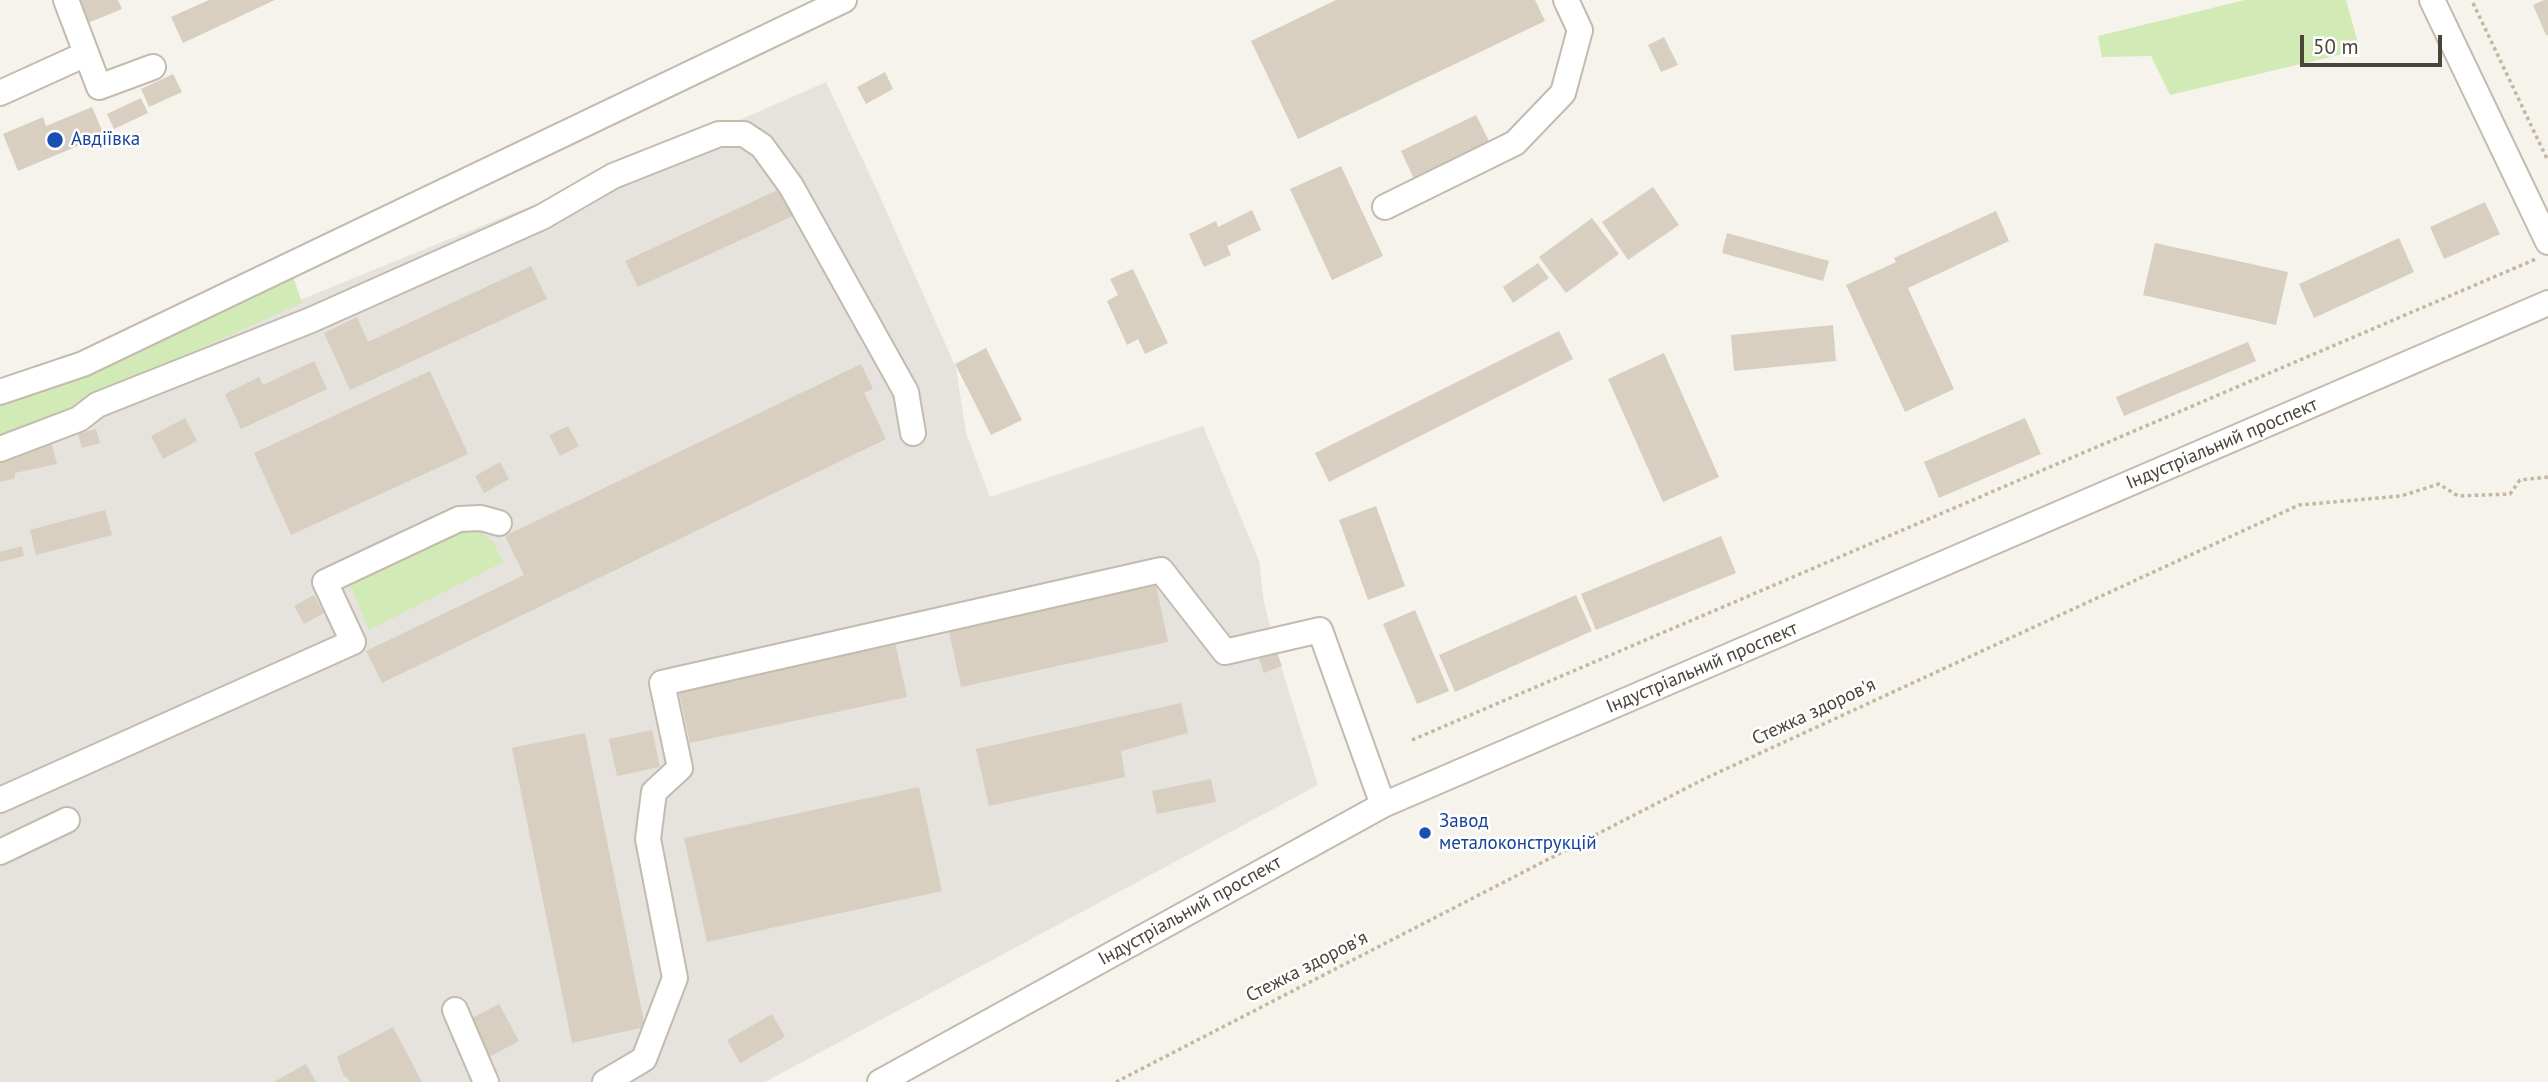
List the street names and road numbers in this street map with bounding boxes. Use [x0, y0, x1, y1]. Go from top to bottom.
street label: Індустріальний проспект [2123, 393, 2321, 495]
street label: Індустріальний проспект [1603, 617, 1801, 719]
street label: Стежка здоров'я [1749, 673, 1879, 751]
street label: Індустріальний проспект [1095, 851, 1285, 971]
street label: Стежка здоров'я [1242, 926, 1372, 1008]

